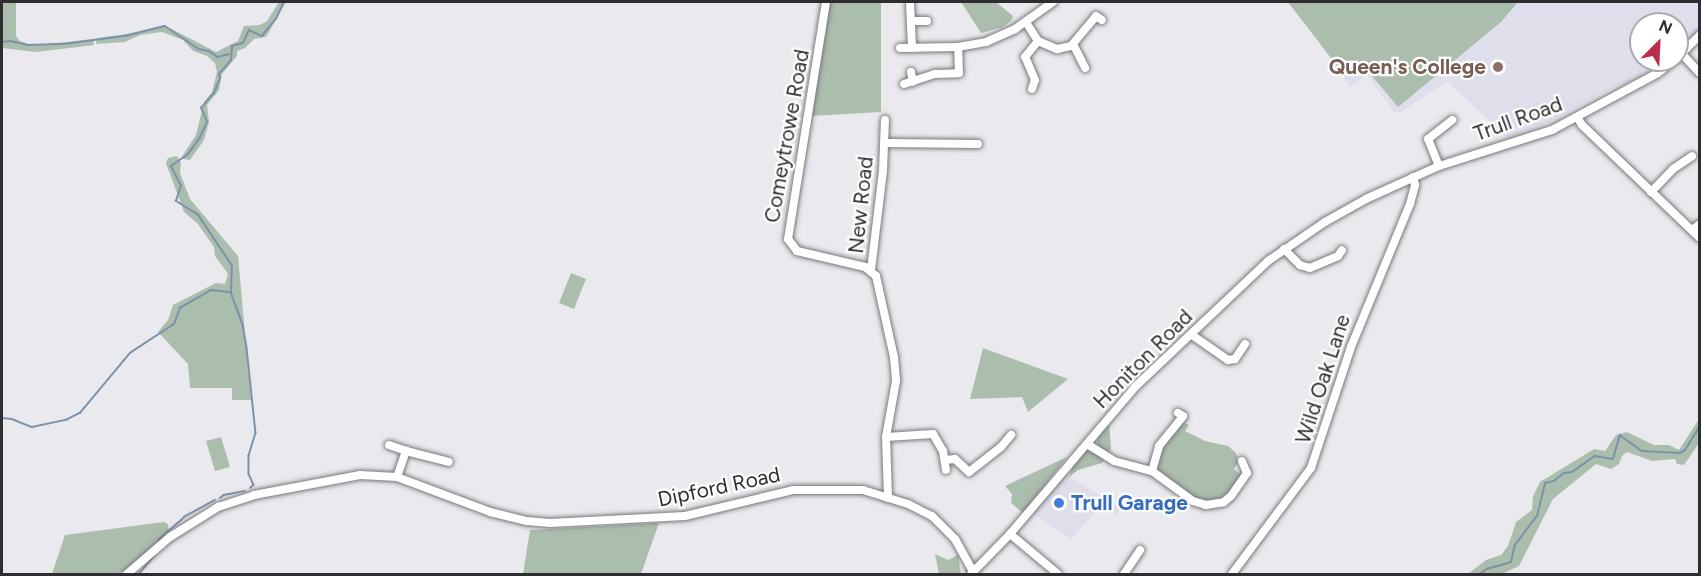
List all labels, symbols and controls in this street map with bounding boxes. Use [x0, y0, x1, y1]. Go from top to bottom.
north arrow [1629, 12, 1689, 72]
text: N [1656, 16, 1675, 38]
street label: Comeytrowe Road [759, 47, 815, 225]
place label: Queen's College [1329, 54, 1486, 80]
marker: Queen's College [1491, 60, 1505, 74]
street label: Trull Road [1470, 91, 1566, 147]
street label: New Road [843, 155, 879, 255]
street label: Honiton Road [1088, 304, 1198, 414]
street label: Wild Oak Lane [1290, 311, 1356, 447]
street label: Dipford Road [655, 462, 783, 512]
place label: Trull Garage [1071, 490, 1188, 516]
marker: Trull Garage [1052, 496, 1066, 510]

